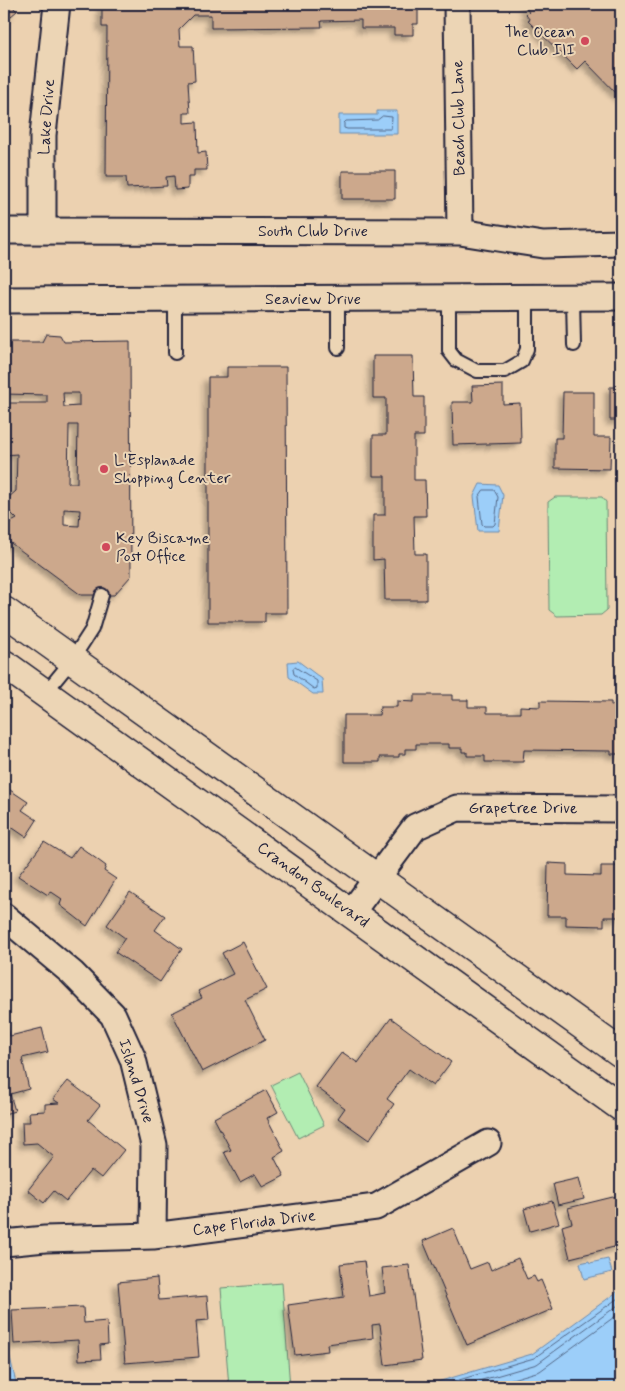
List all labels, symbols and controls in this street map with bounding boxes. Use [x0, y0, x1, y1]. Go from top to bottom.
place label: The Ocean Club III [505, 22, 575, 61]
marker: The Ocean Club III [579, 35, 591, 47]
street label: Beach Club Lane [447, 60, 471, 176]
street label: Lake Drive [34, 78, 60, 156]
street label: South Club Drive [258, 221, 368, 242]
street label: Seaview Drive [265, 289, 361, 310]
place label: L'Esplanade Shopping Center [114, 450, 231, 489]
marker: L'Esplanade Shopping Center [98, 463, 110, 475]
place label: Key Biscayne Post Office [116, 528, 209, 567]
marker: Key Biscayne Post Office [100, 541, 112, 553]
street label: Grapetree Drive [468, 798, 578, 819]
street label: Crandon Boulevard [253, 837, 373, 933]
street label: Island Drive [113, 1036, 159, 1126]
street label: Cape Florida Drive [191, 1205, 317, 1241]

